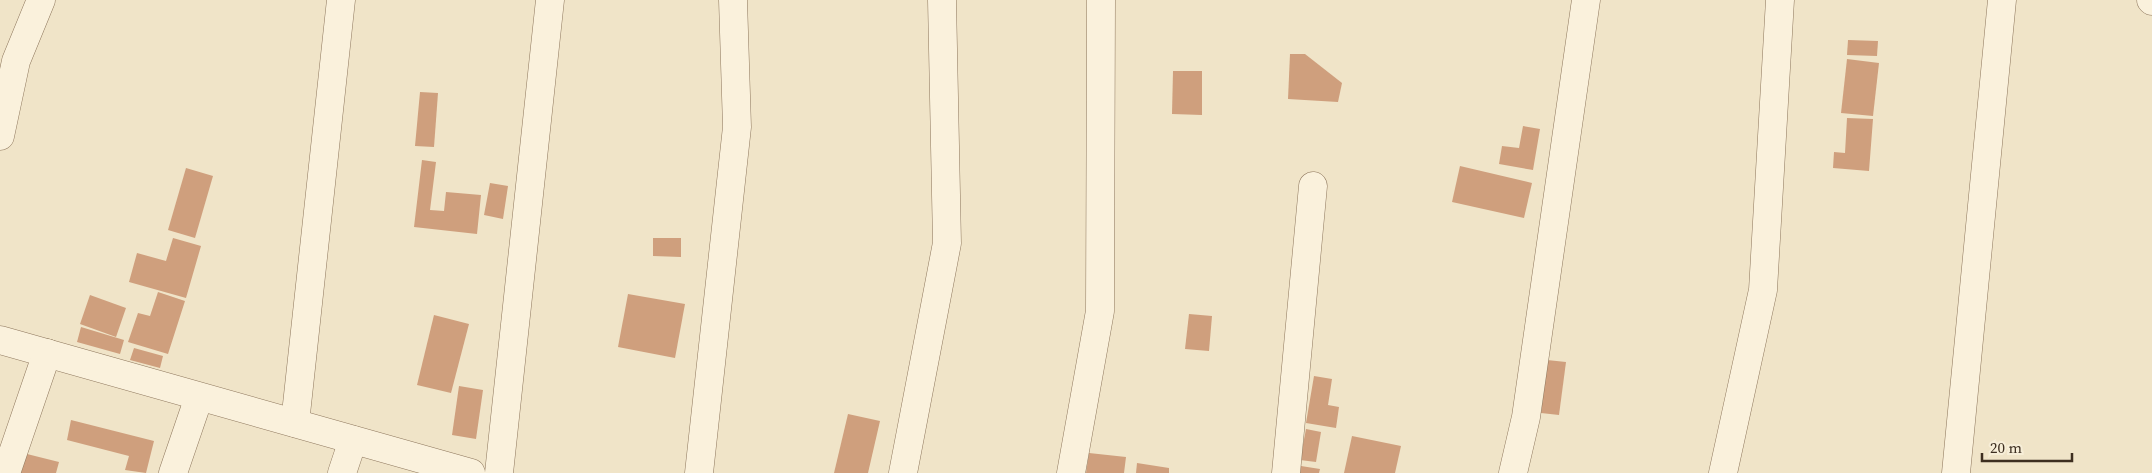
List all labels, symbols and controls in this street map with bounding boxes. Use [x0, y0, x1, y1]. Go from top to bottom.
scale bar [1982, 430, 2072, 462]
text: 20 m [1990, 437, 2022, 458]

